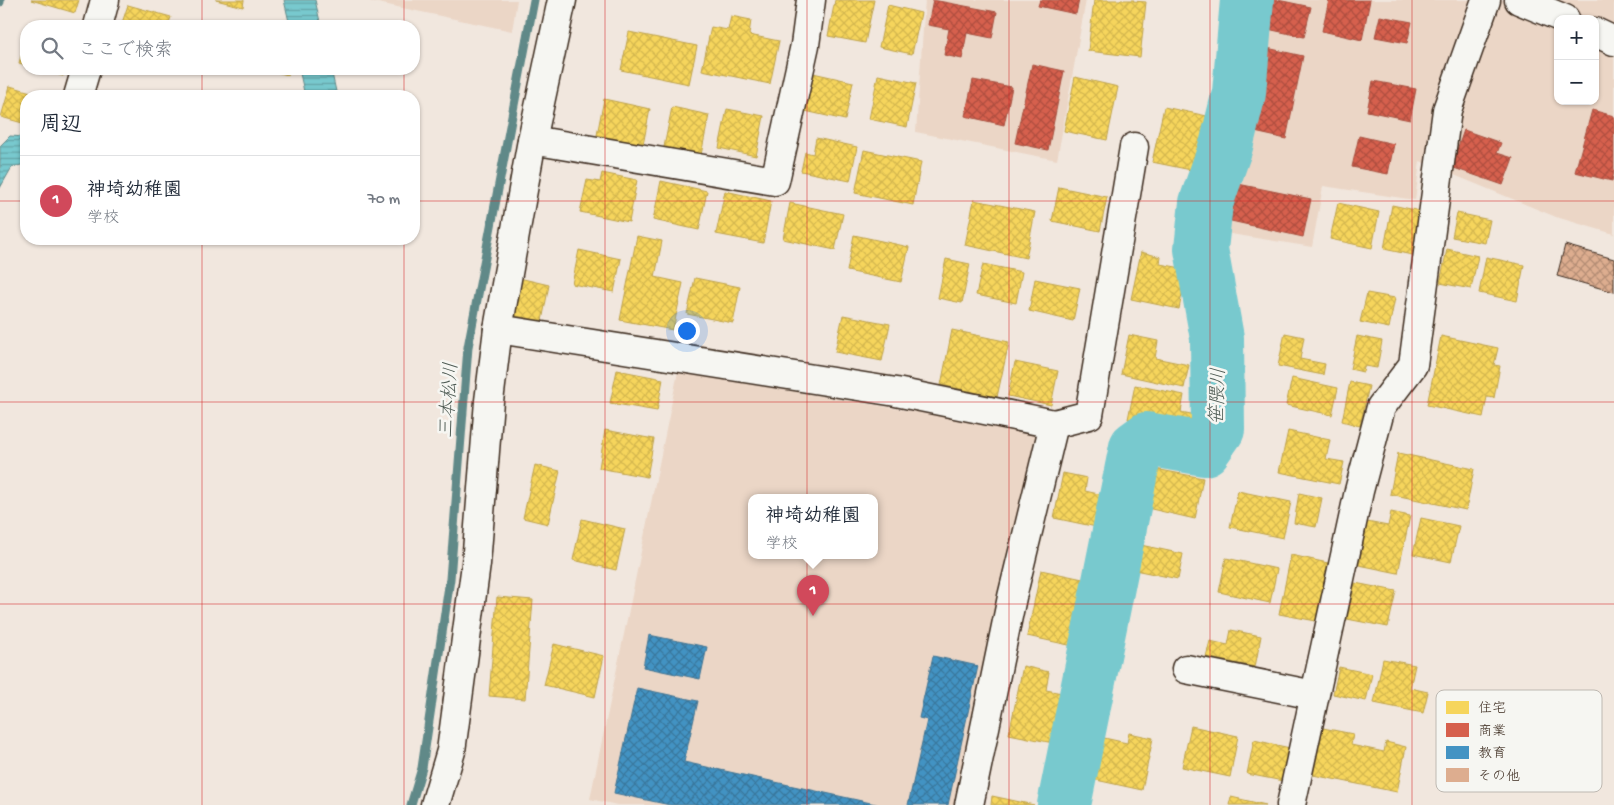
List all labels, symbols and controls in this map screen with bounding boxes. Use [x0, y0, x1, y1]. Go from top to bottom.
map controls [1554, 15, 1599, 105]
button: + [1554, 15, 1599, 60]
search box [20, 20, 420, 75]
icon: search [38, 34, 66, 62]
text: ここで検索 [78, 40, 173, 63]
button: − [1554, 60, 1599, 105]
text: 周辺 [40, 114, 82, 139]
text: 神埼幼稚園 [87, 180, 182, 203]
text: 1 [53, 191, 59, 210]
text: 70 m [367, 191, 400, 210]
text: 学校 [87, 210, 119, 229]
your location [674, 318, 700, 344]
water label: 三本松川 [435, 361, 465, 439]
water label: 笹隈川 [1206, 367, 1232, 425]
popup [748, 494, 878, 559]
text: 神埼幼稚園 [765, 506, 861, 529]
text: 学校 [765, 536, 798, 555]
pin: 1 [797, 575, 829, 616]
legend [1436, 690, 1602, 792]
text: 住宅 [1478, 701, 1506, 718]
text: 商業 [1478, 724, 1506, 741]
text: 教育 [1478, 746, 1506, 763]
text: その他 [1478, 769, 1520, 786]

